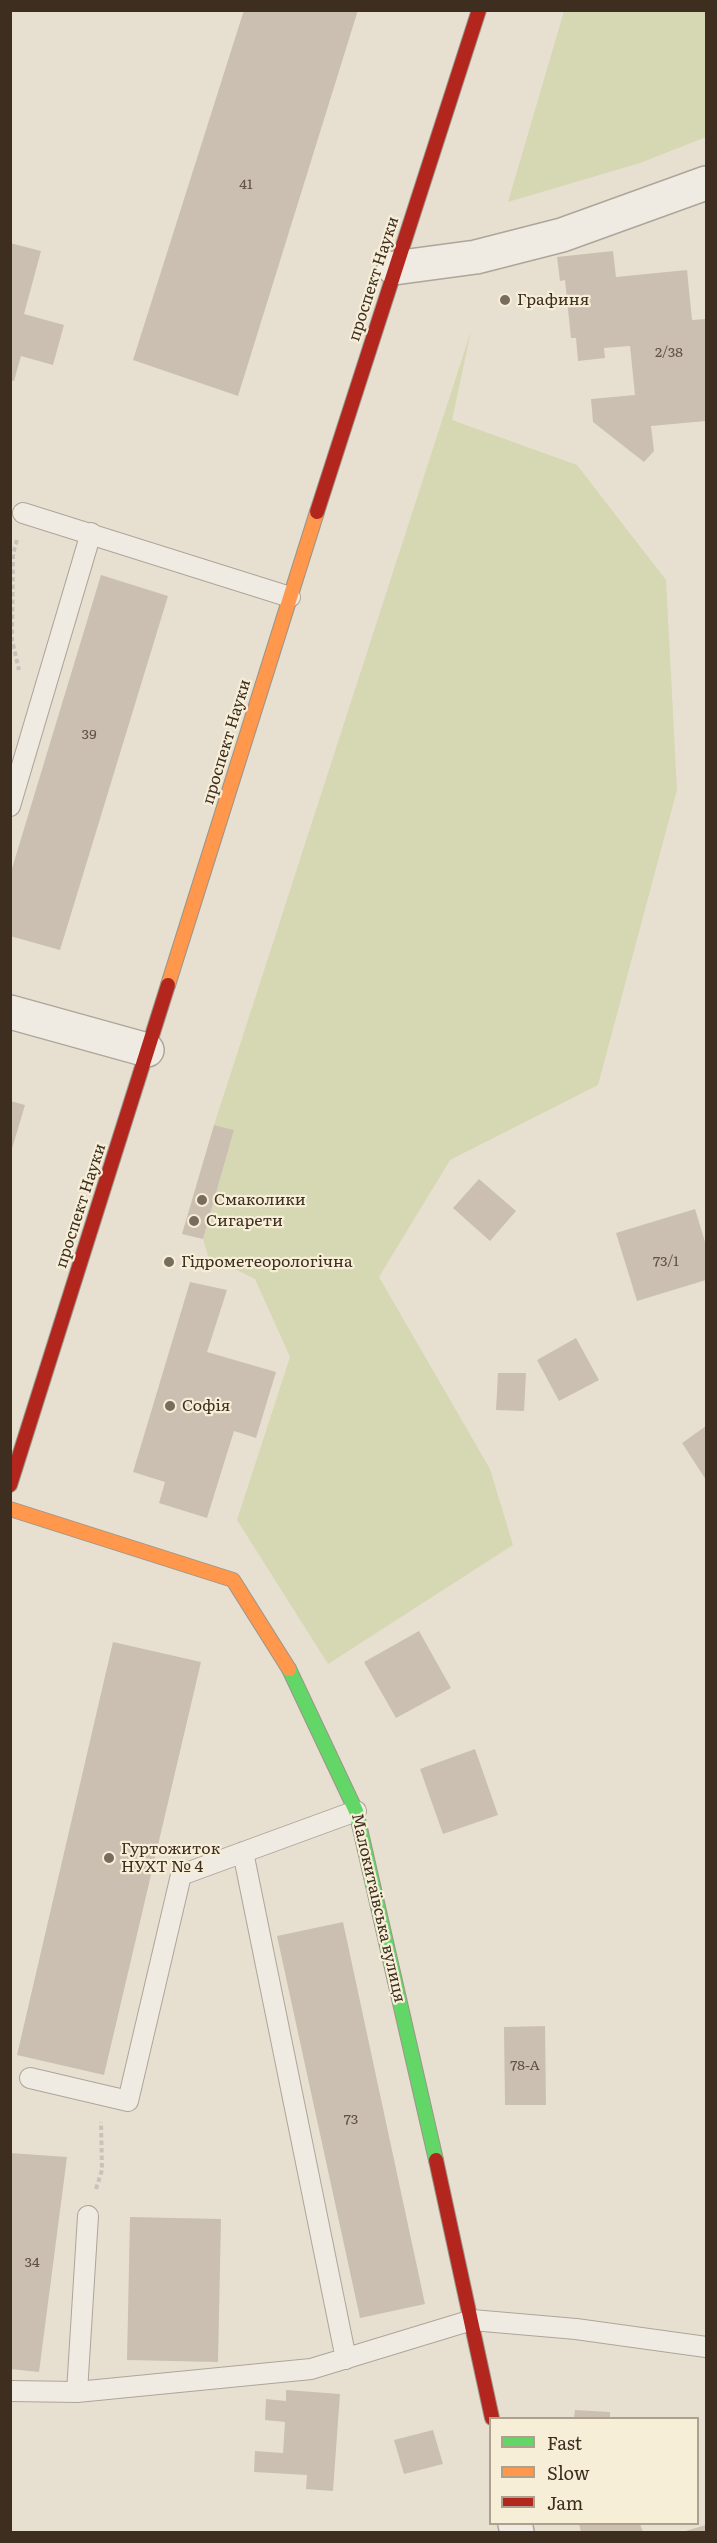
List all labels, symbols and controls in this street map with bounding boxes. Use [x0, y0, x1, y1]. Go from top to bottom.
house number: 41 [239, 177, 253, 193]
street label: проспект Науки [345, 214, 403, 344]
place label: Графиня [517, 290, 589, 310]
marker: Графиня [498, 293, 512, 307]
house number: 2/38 [655, 345, 683, 361]
street label: проспект Науки [199, 677, 255, 807]
house number: 39 [82, 727, 96, 743]
street label: проспект Науки [52, 1141, 110, 1271]
place label: Смаколики [214, 1190, 306, 1210]
marker: Смаколики [195, 1193, 209, 1207]
place label: Сигарети [206, 1211, 283, 1231]
marker: Сигарети [187, 1214, 201, 1228]
place label: Гідрометеорологічна [181, 1252, 353, 1272]
house number: 73/1 [653, 1254, 679, 1270]
marker: Гідрометеорологічна [162, 1255, 176, 1269]
place label: Софія [182, 1396, 230, 1416]
marker: Софія [163, 1399, 177, 1413]
street label: Малокитаївська вулиця [347, 1811, 409, 2005]
place label: Гуртожиток НУХТ № 4 [121, 1839, 220, 1877]
marker: Гуртожиток НУХТ № 4 [102, 1851, 116, 1865]
house number: 78-А [510, 2058, 540, 2074]
house number: 73 [344, 2112, 358, 2128]
house number: 34 [24, 2255, 40, 2271]
legend [489, 2417, 699, 2525]
text: Fast [547, 2429, 582, 2456]
text: Slow [547, 2459, 589, 2486]
text: Jam [547, 2489, 583, 2516]

